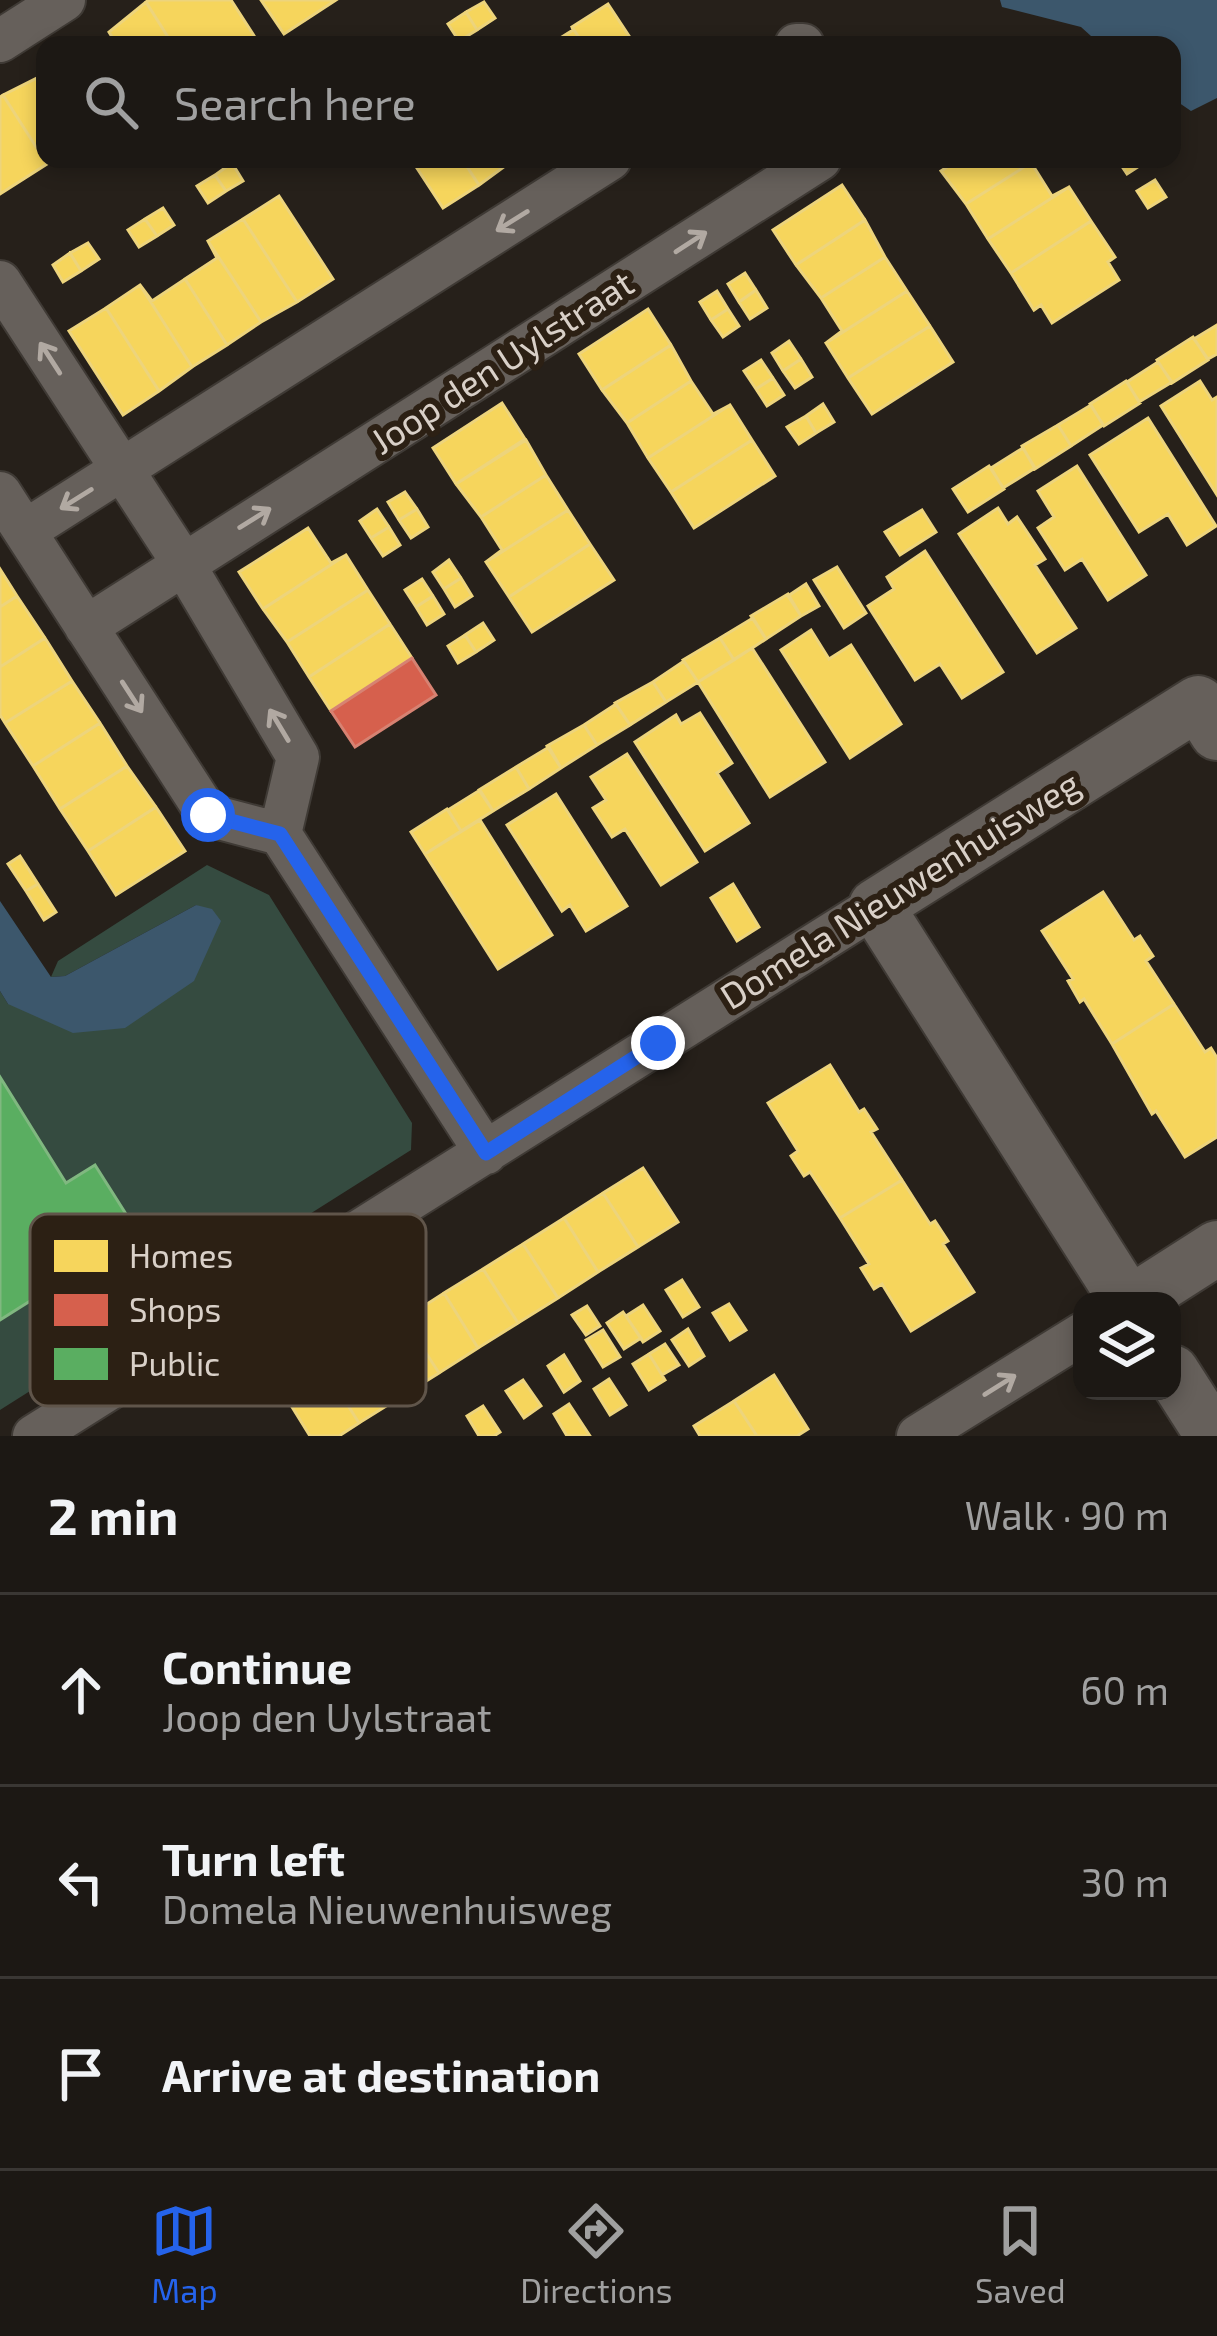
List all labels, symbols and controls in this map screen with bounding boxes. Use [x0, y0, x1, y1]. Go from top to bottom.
search box [36, 36, 1181, 168]
icon: search [78, 69, 144, 135]
text: Search here [174, 75, 416, 129]
one-way arrow [495, 209, 529, 234]
one-way arrow [673, 229, 707, 254]
street label: Joop den Uylstraat [362, 260, 641, 462]
one-way arrow [37, 342, 62, 376]
one-way arrow [60, 487, 94, 511]
one-way arrow [238, 506, 272, 530]
one-way arrow [119, 679, 144, 713]
one-way arrow [267, 708, 291, 742]
street label: Domela Nieuwenhuisweg [712, 760, 1087, 1017]
route start [181, 788, 235, 842]
route end [631, 1016, 685, 1070]
legend [30, 1214, 426, 1406]
text: Homes [129, 1235, 233, 1275]
text: Shops [129, 1289, 221, 1329]
map controls [1073, 1292, 1181, 1400]
button: layers [1073, 1292, 1181, 1400]
text: Public [129, 1343, 220, 1383]
one-way arrow [982, 1373, 1016, 1397]
text: 2 min [48, 1484, 178, 1545]
text: Walk · 90 m [965, 1491, 1169, 1538]
text: Continue [162, 1639, 352, 1693]
icon: ahead [48, 1657, 114, 1723]
text: 60 m [1080, 1666, 1169, 1713]
text: Joop den Uylstraat [162, 1693, 492, 1740]
text: Turn left [162, 1831, 345, 1885]
icon: left [48, 1849, 114, 1915]
text: 30 m [1081, 1858, 1169, 1905]
text: Domela Nieuwenhuisweg [162, 1885, 612, 1932]
icon: arrive [48, 2041, 114, 2107]
text: Arrive at destination [162, 2047, 600, 2101]
tab: Map [151, 2198, 218, 2310]
tab: Directions [520, 2198, 672, 2310]
tab: Saved [975, 2198, 1066, 2310]

